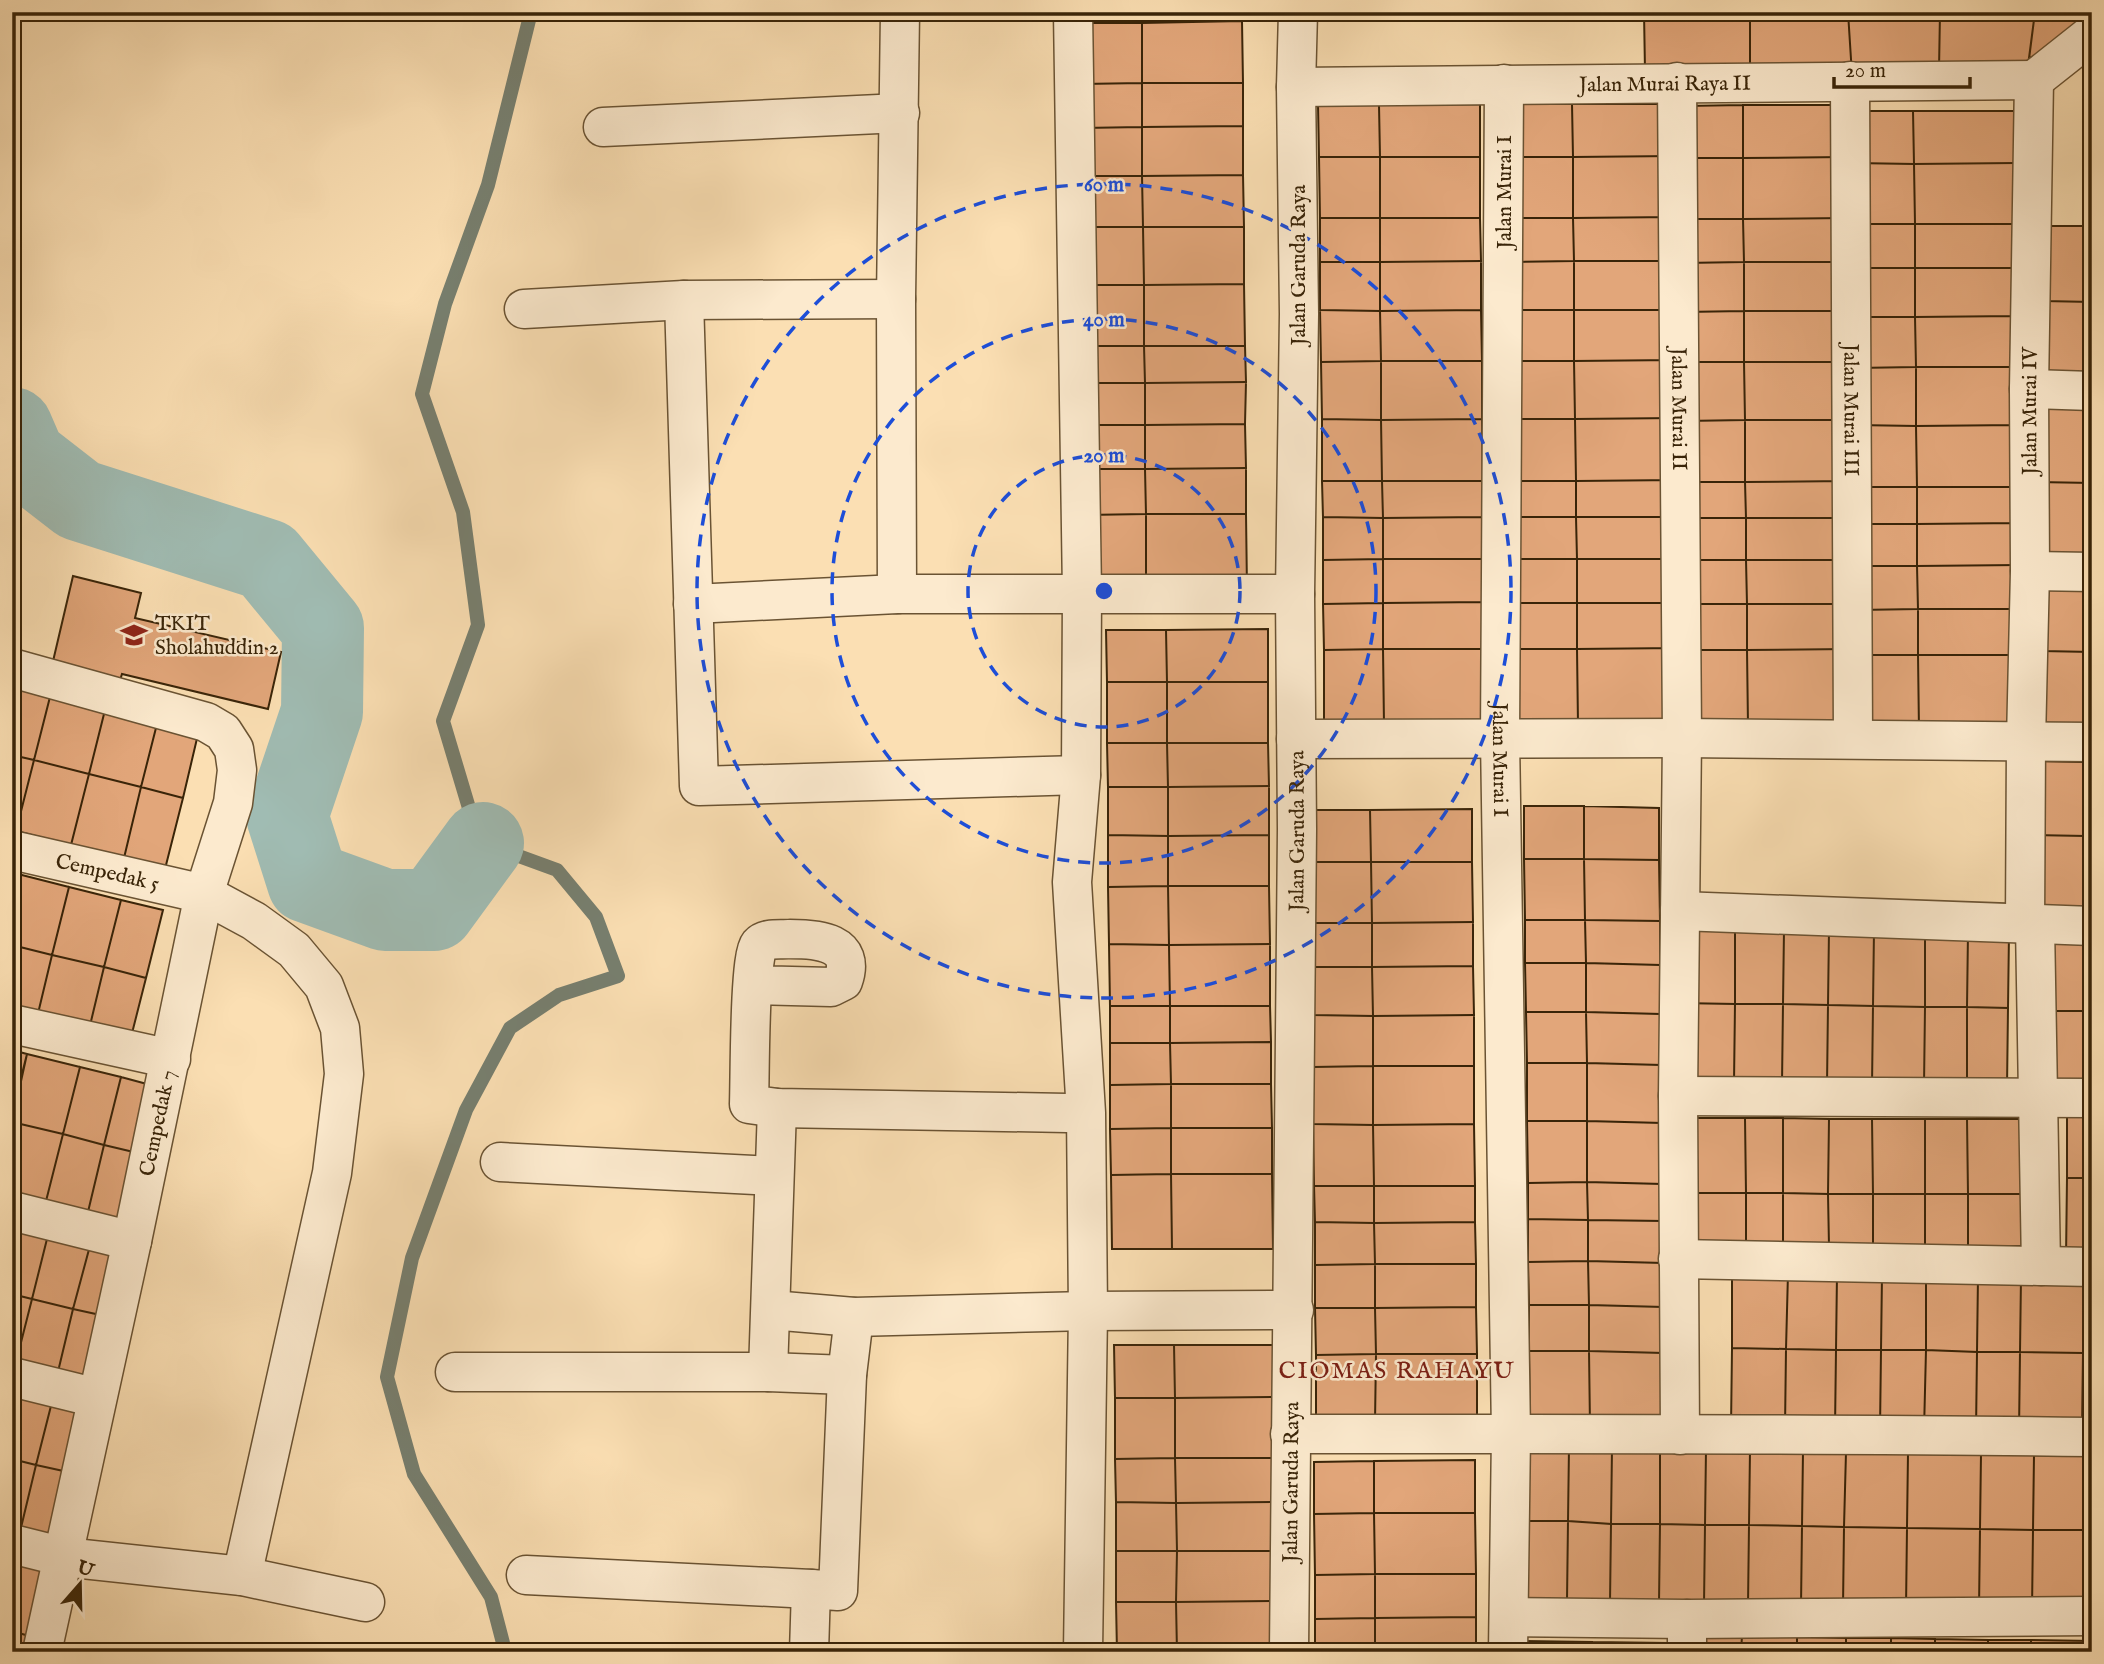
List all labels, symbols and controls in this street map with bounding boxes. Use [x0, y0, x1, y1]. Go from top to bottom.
scale bar [1834, 46, 1971, 90]
text: 20 m [1845, 58, 1886, 85]
street label: Jalan Murai Raya II [1577, 71, 1751, 99]
street label: Jalan Murai I [1492, 135, 1519, 251]
text: 60 m [1084, 172, 1125, 199]
street label: Jalan Garuda Raya [1286, 184, 1313, 347]
text: 40 m [1083, 307, 1125, 334]
street label: Jalan Murai III [1836, 342, 1864, 476]
street label: Jalan Murai II [1664, 345, 1692, 471]
street label: Jalan Murai IV [2017, 346, 2045, 477]
text: 20 m [1084, 443, 1125, 470]
centre of rings [1092, 579, 1116, 603]
place label: TKIT Sholahuddin 2 [155, 611, 279, 662]
school or university icon: TKIT Sholahuddin 2 [119, 620, 149, 650]
street label: Jalan Murai I [1485, 701, 1513, 817]
street label: Jalan Garuda Raya [1284, 749, 1312, 914]
street label: Cempedak 5 [53, 848, 162, 898]
street label: Cempedak 7 [134, 1068, 183, 1179]
district label: CIOMAS RAHAYU [1278, 1356, 1516, 1387]
street label: Jalan Garuda Raya [1278, 1400, 1306, 1565]
north arrow [46, 1548, 116, 1618]
text: U [73, 1556, 98, 1584]

